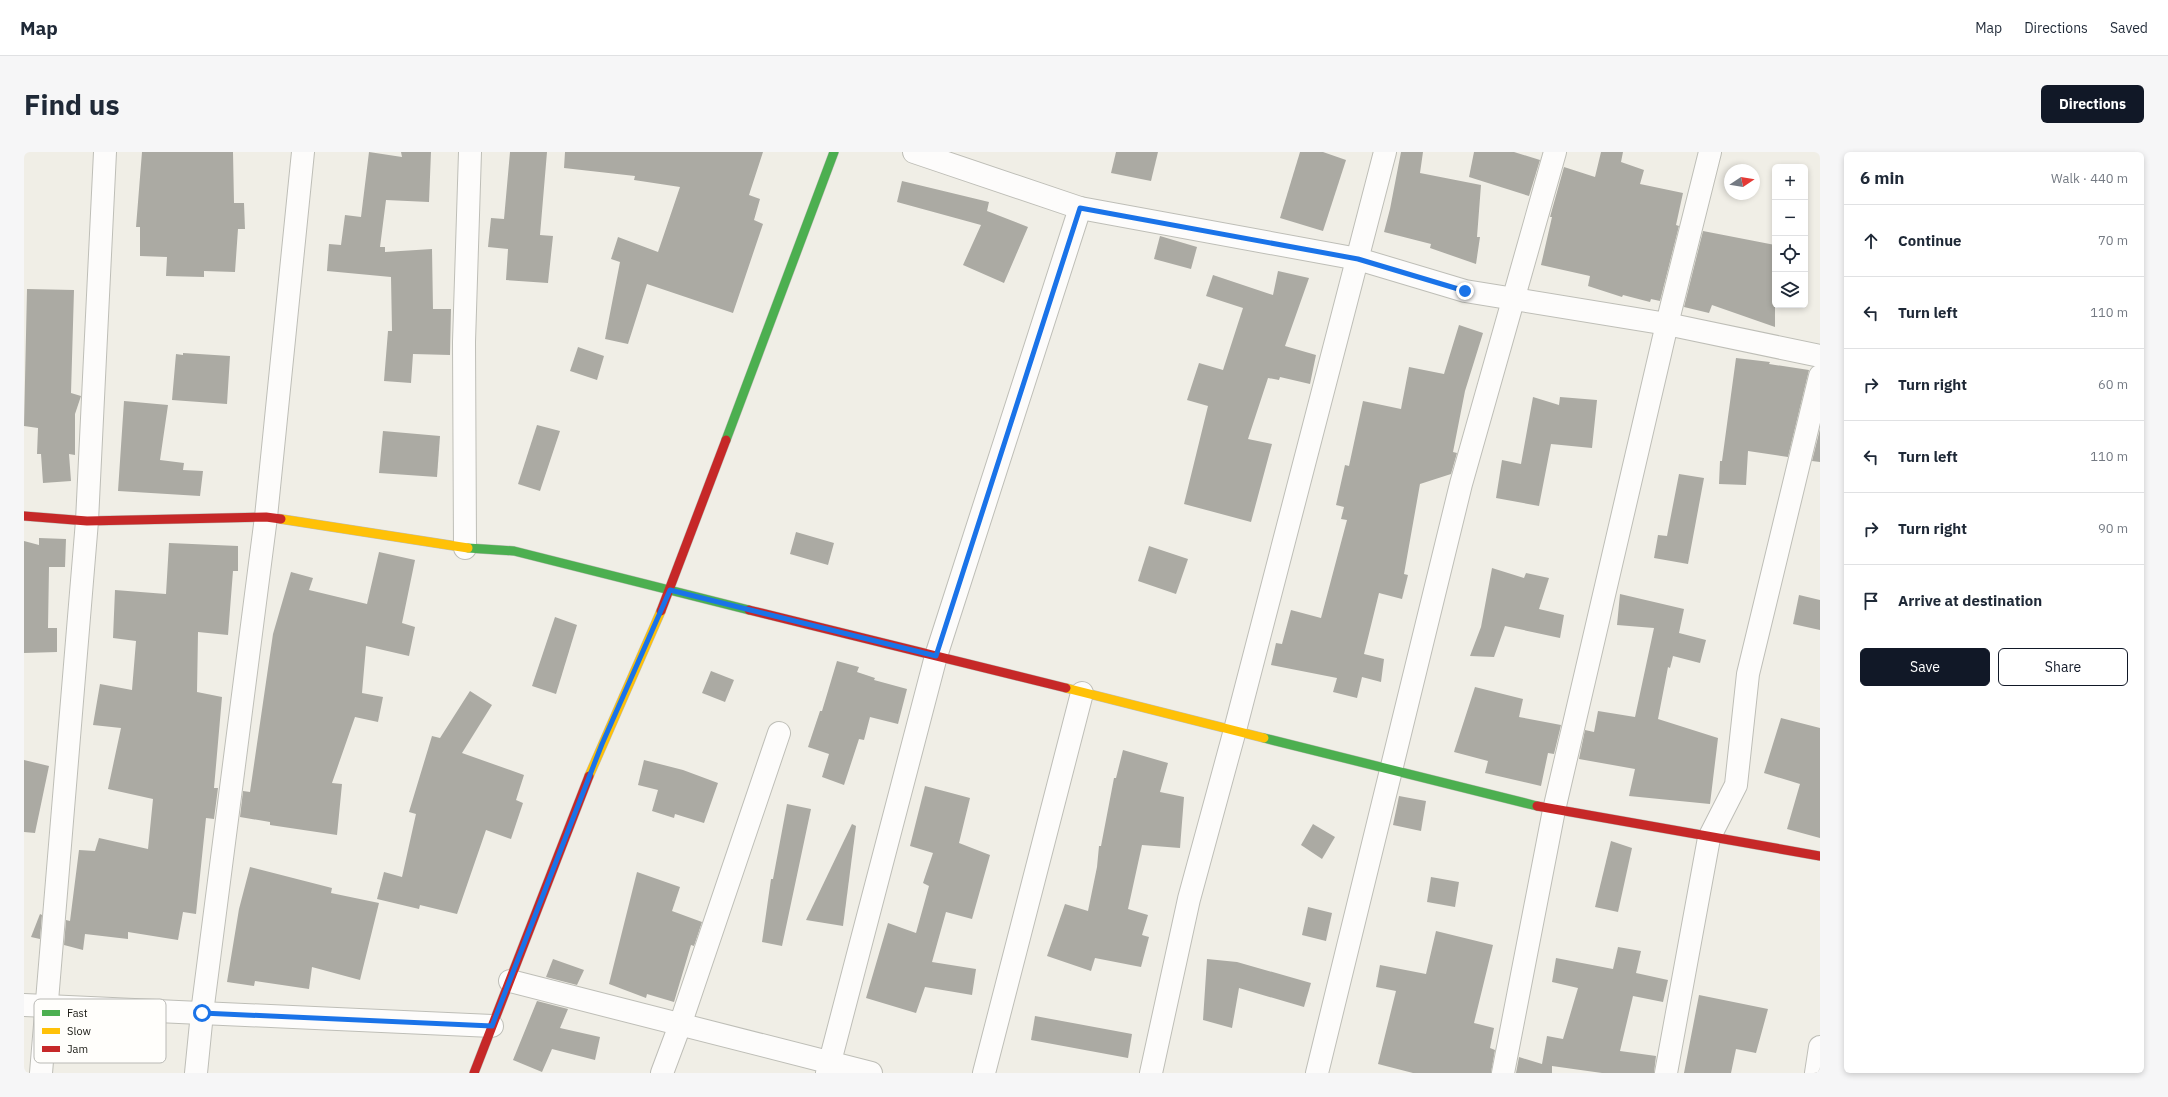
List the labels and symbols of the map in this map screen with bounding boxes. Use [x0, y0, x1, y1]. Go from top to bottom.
north arrow [1724, 164, 1760, 200]
route end [1456, 282, 1474, 300]
legend [34, 999, 166, 1063]
route start [193, 1004, 211, 1022]
text: Fast [67, 1006, 88, 1020]
text: Slow [67, 1024, 91, 1038]
text: Jam [67, 1042, 88, 1056]

